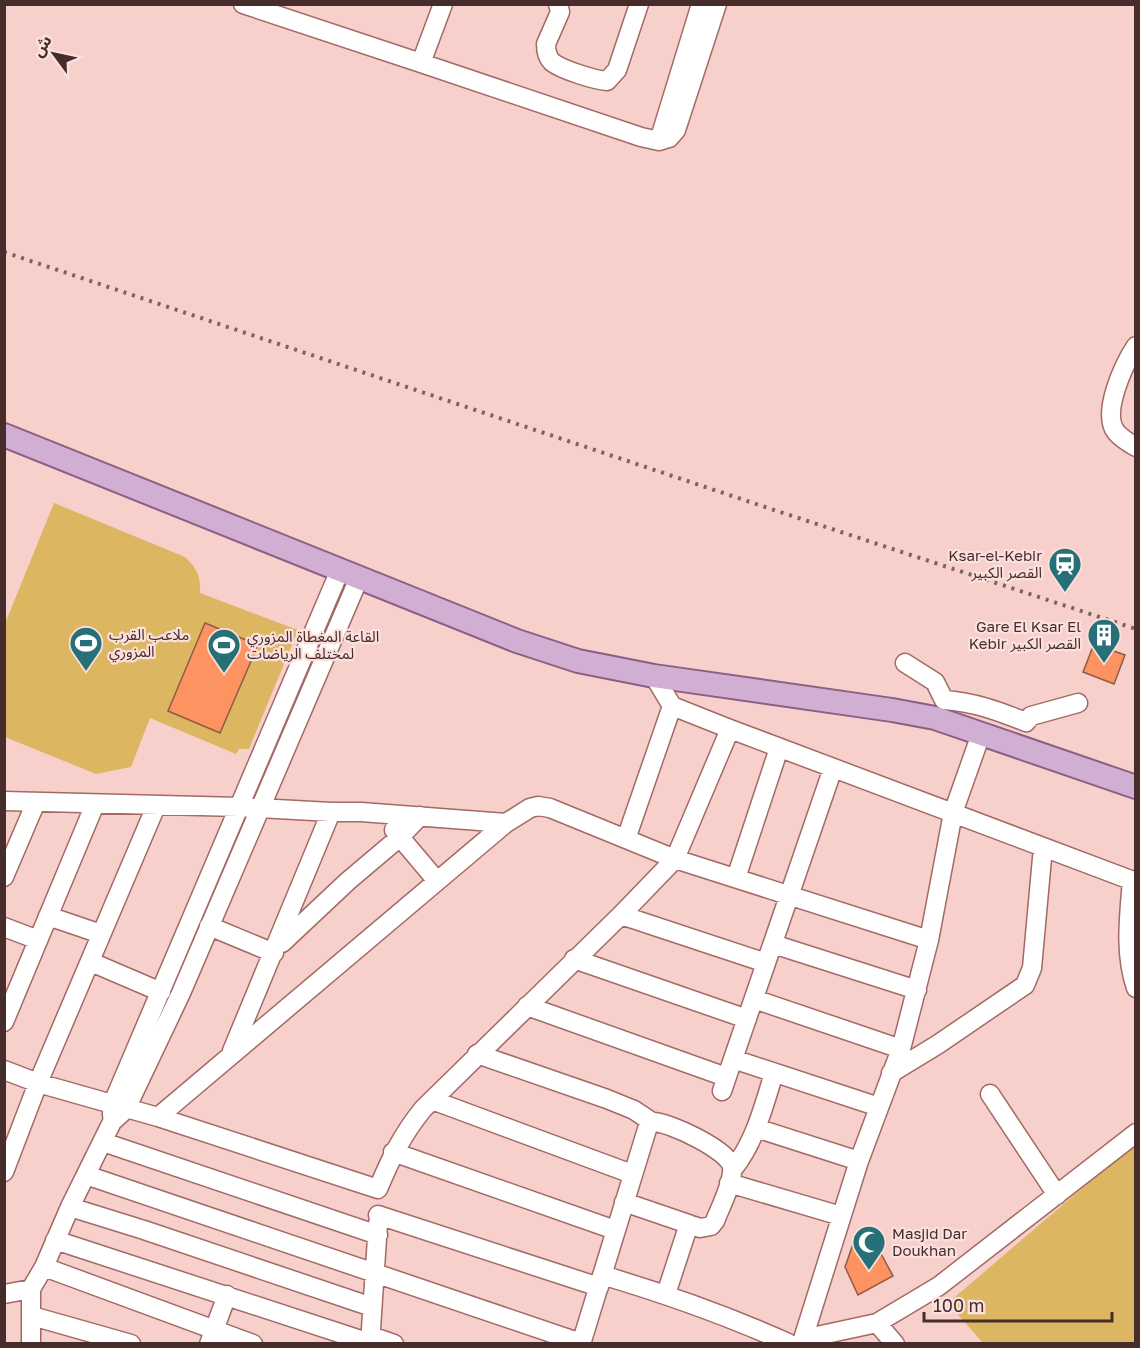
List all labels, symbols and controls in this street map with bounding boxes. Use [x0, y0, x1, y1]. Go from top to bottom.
north arrow [24, 24, 84, 84]
text: ش [27, 31, 56, 60]
place label: Ksar-el-Kebir القصر الكبير [948, 546, 1042, 582]
station icon: Ksar-el-Kebir القصر الكبير [1047, 546, 1083, 593]
place label: Gare El Ksar El Kebir القصر الكبير [969, 617, 1081, 653]
building icon: Gare El Ksar El Kebir القصر الكبير [1086, 617, 1122, 664]
sports icon: ملاعب القرب المزوري [68, 625, 104, 672]
place label: ملاعب القرب المزوري [109, 625, 189, 663]
sports icon: القاعة المغطاة المزوري لمختلف الرياضات [206, 627, 242, 674]
place label: القاعة المغطاة المزوري لمختلف الرياضات [247, 627, 379, 663]
mosque icon: Masjid Dar Doukhan [851, 1224, 887, 1271]
place label: Masjid Dar Doukhan [892, 1224, 967, 1259]
scale bar [924, 1285, 1112, 1323]
text: 100 m [933, 1294, 984, 1316]

